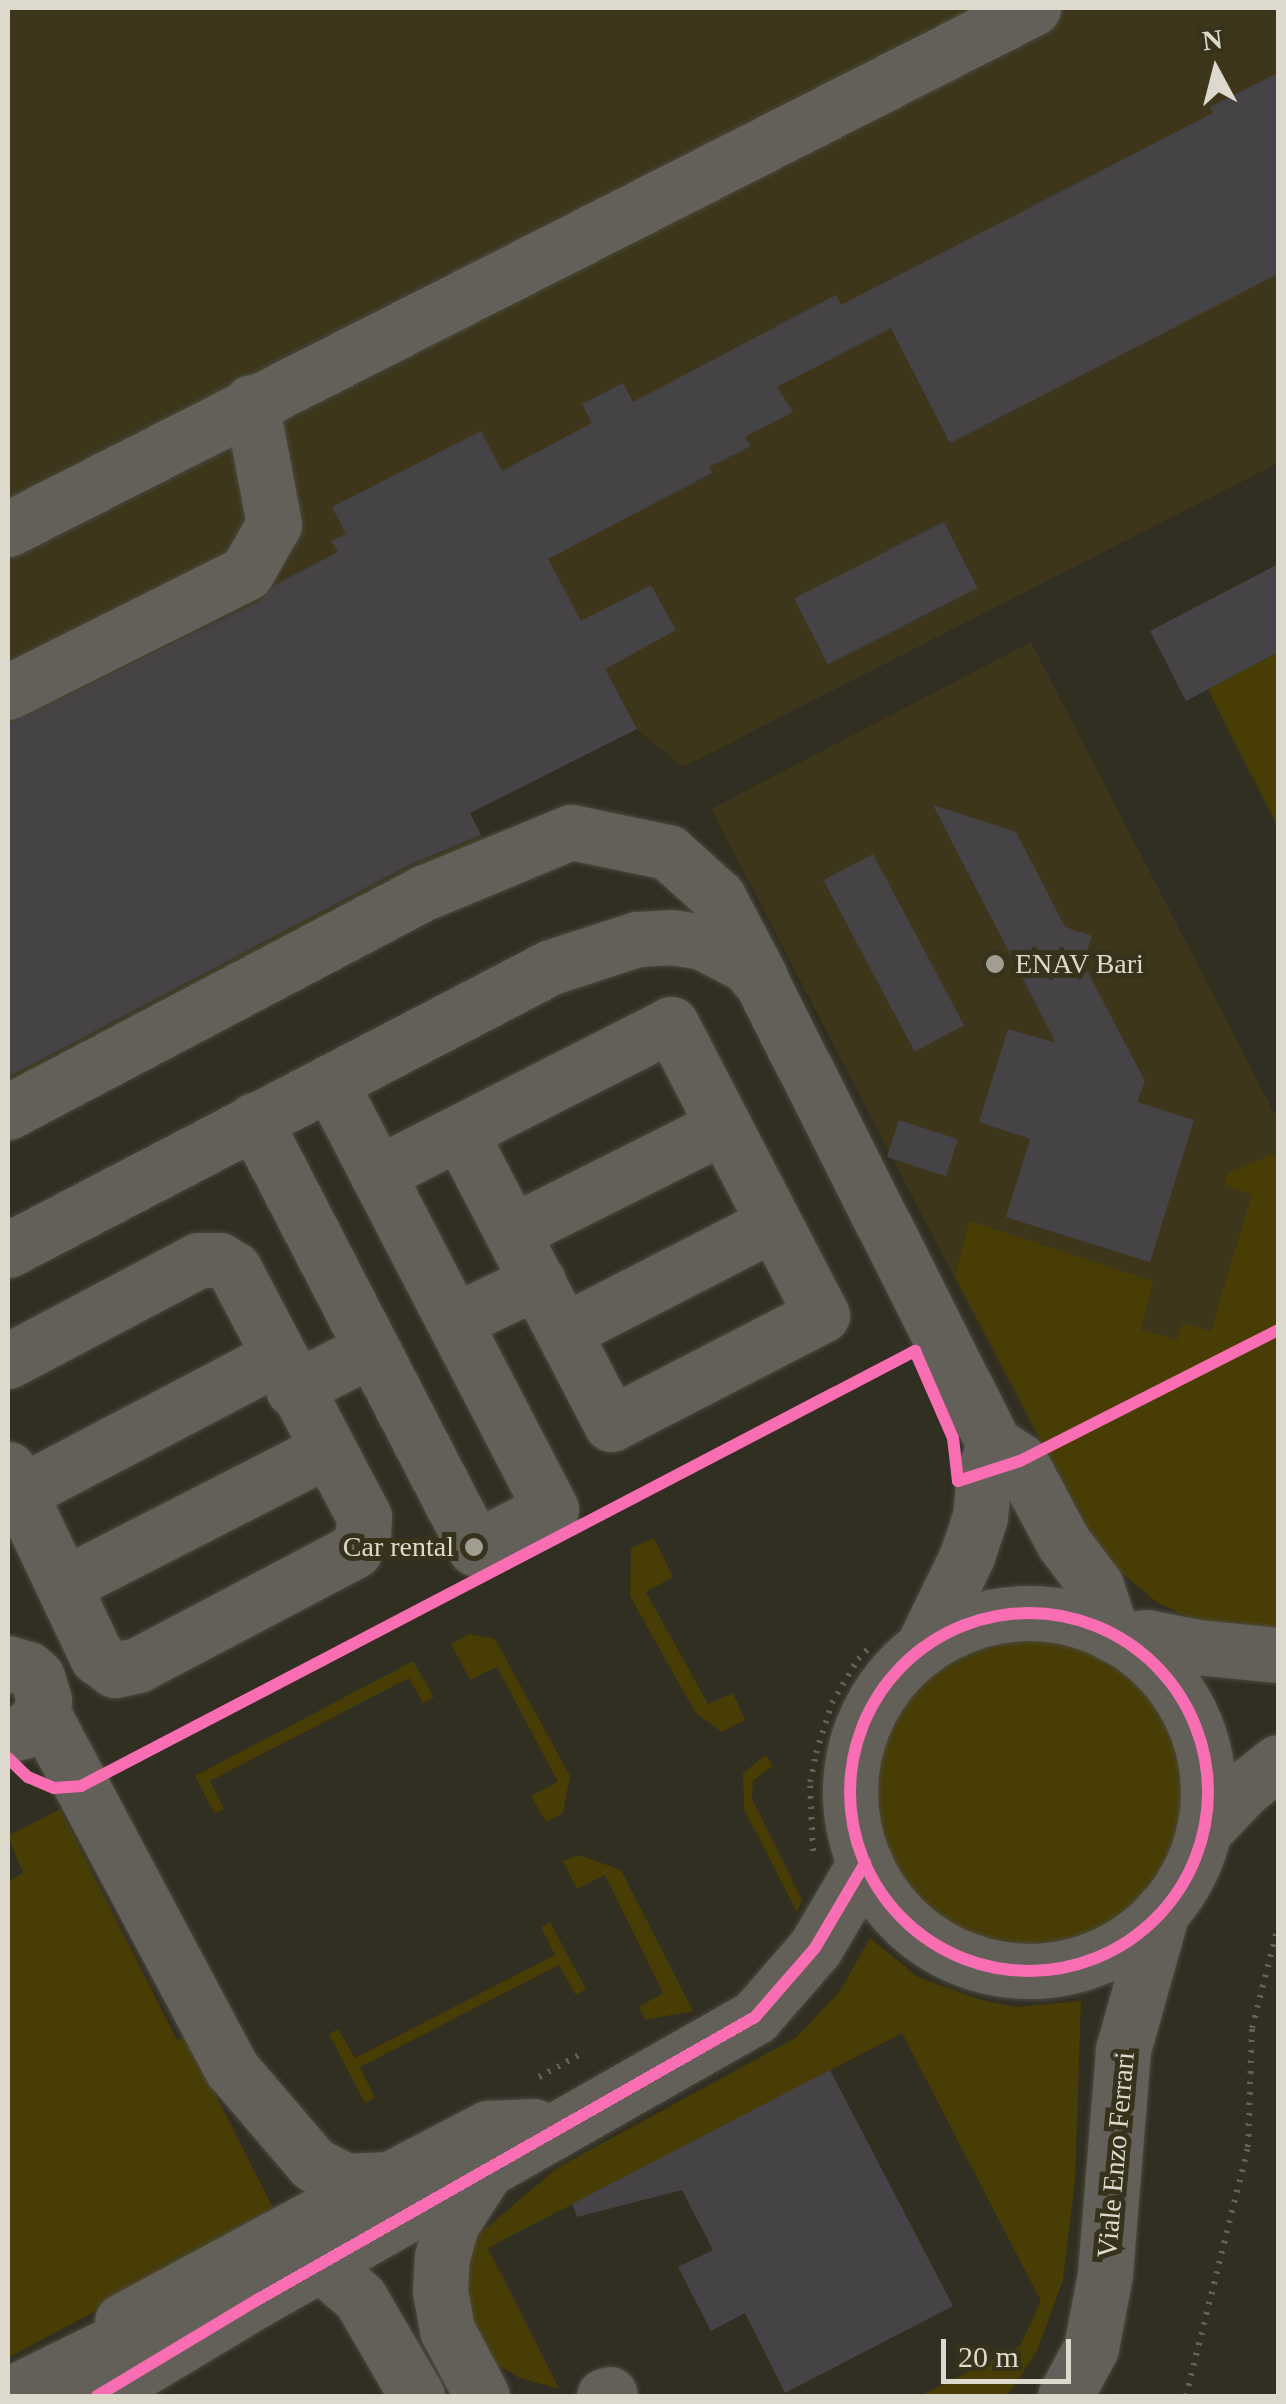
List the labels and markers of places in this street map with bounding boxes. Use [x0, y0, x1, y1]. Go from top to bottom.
place label: ENAV Bari [1015, 947, 1144, 981]
marker: ENAV Bari [984, 953, 1006, 975]
place label: Car rental [343, 1530, 454, 1564]
marker: Car rental [463, 1536, 485, 1558]

